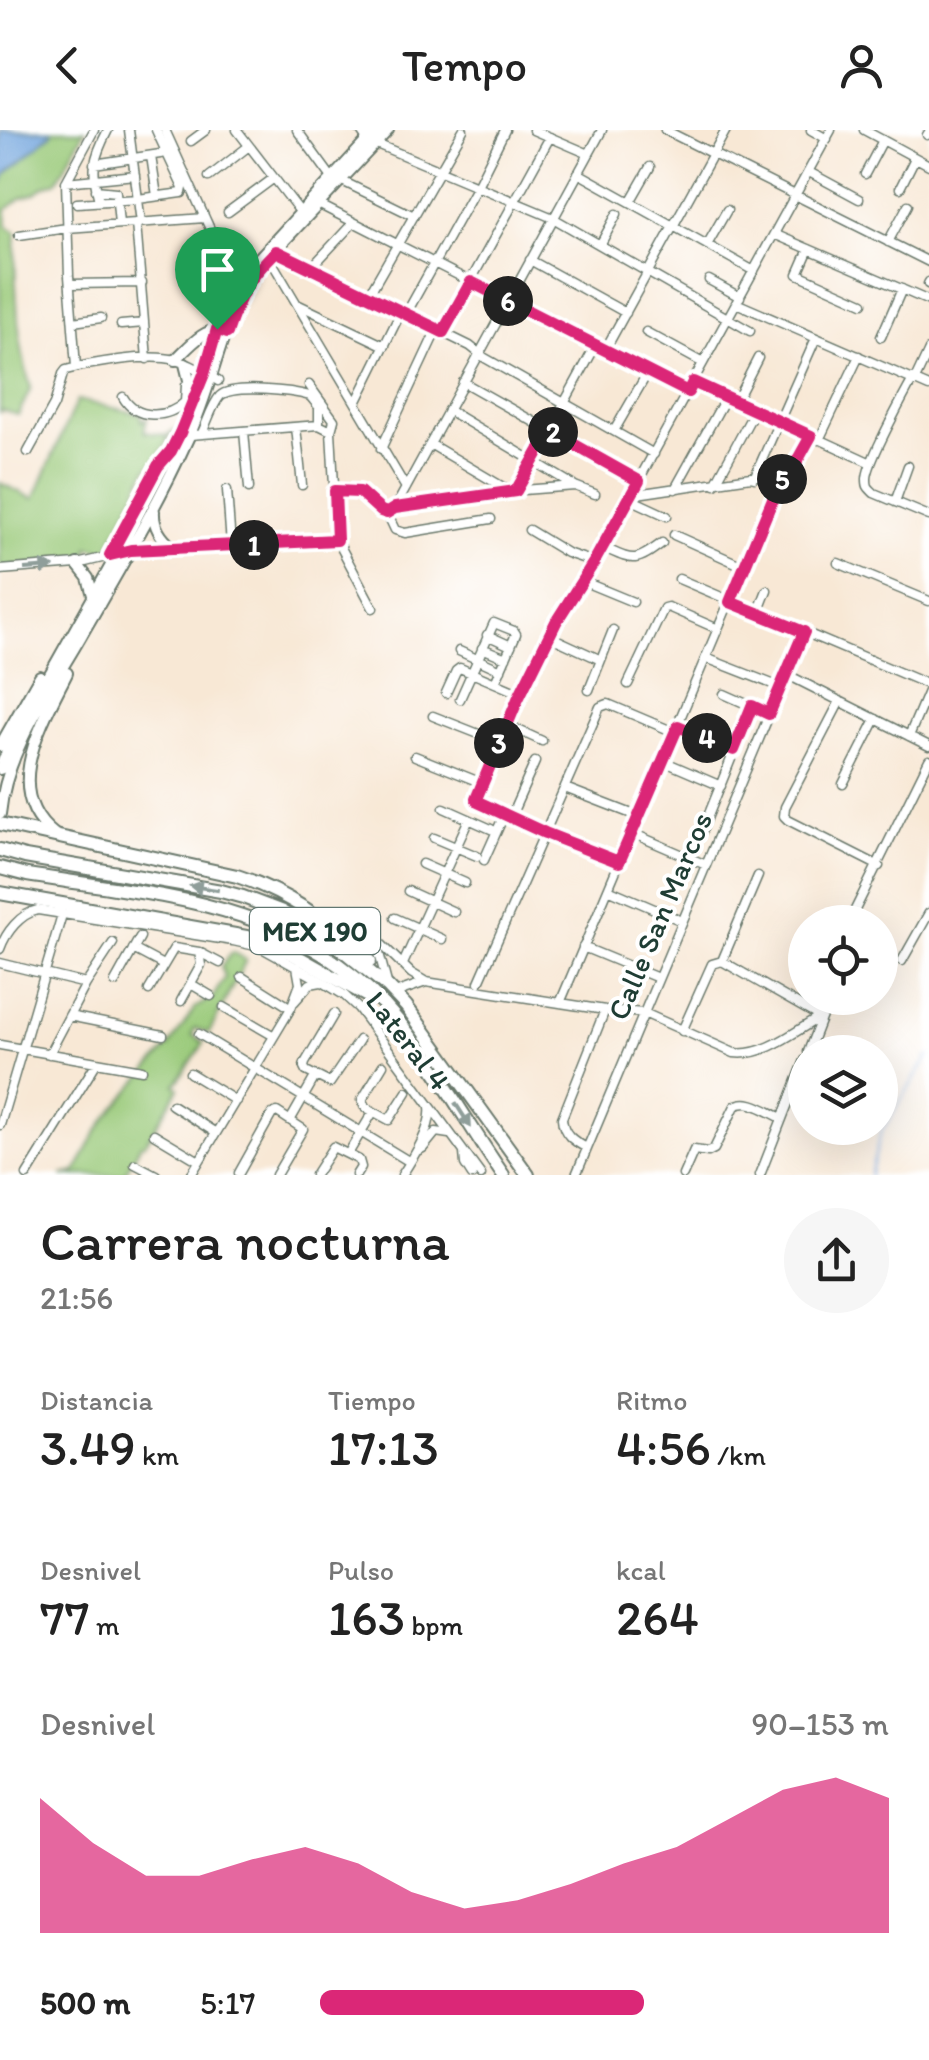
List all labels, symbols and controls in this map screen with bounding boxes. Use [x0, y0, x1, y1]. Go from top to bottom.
icon: back [40, 38, 95, 93]
text: Tempo [402, 38, 527, 92]
icon: person [834, 38, 889, 93]
pin [175, 227, 260, 330]
icon: arrive [190, 242, 245, 297]
pin: 6 [483, 276, 533, 326]
text: 6 [501, 284, 515, 318]
pin: 2 [528, 407, 578, 457]
text: 2 [546, 415, 560, 449]
pin: 5 [757, 454, 807, 504]
text: 5 [775, 462, 789, 496]
pin: 1 [229, 520, 279, 570]
text: 1 [248, 528, 261, 562]
one-way arrow [23, 559, 55, 575]
pin: 4 [682, 713, 732, 763]
pin: 3 [474, 718, 524, 768]
text: 4 [699, 721, 715, 755]
text: 3 [491, 726, 507, 760]
street label: Calle San Marcos [599, 806, 720, 1025]
one-way arrow [187, 880, 219, 895]
map controls [788, 905, 898, 1145]
button: locate [788, 905, 898, 1015]
road number: MEX 190 [250, 908, 380, 954]
street label: Lateral 4 [358, 983, 459, 1098]
button: layers [788, 1035, 898, 1145]
one-way arrow [453, 1101, 471, 1129]
text: Carrera nocturna [40, 1208, 450, 1274]
button: share [784, 1208, 889, 1313]
text: 21:56 [40, 1279, 113, 1317]
text: Distancia [40, 1383, 153, 1417]
text: Tiempo [328, 1383, 416, 1417]
text: Ritmo [616, 1383, 687, 1417]
text: 3.49 [40, 1417, 136, 1478]
text: 17:13 [328, 1417, 439, 1478]
text: 4:56 [616, 1417, 711, 1478]
text: km [136, 1438, 179, 1472]
text: /km [711, 1438, 766, 1472]
text: Desnivel [40, 1553, 141, 1587]
text: Pulso [328, 1553, 394, 1587]
text: kcal [616, 1553, 666, 1587]
text: 77 [40, 1587, 90, 1648]
text: 163 [328, 1587, 405, 1648]
text: 264 [616, 1587, 699, 1648]
text: m [90, 1608, 119, 1642]
text: bpm [405, 1608, 463, 1642]
text: Desnivel [40, 1705, 155, 1743]
text: 90–153 m [751, 1705, 889, 1743]
text: 500 m [40, 1984, 130, 2022]
text: 5:17 [200, 1984, 255, 2022]

